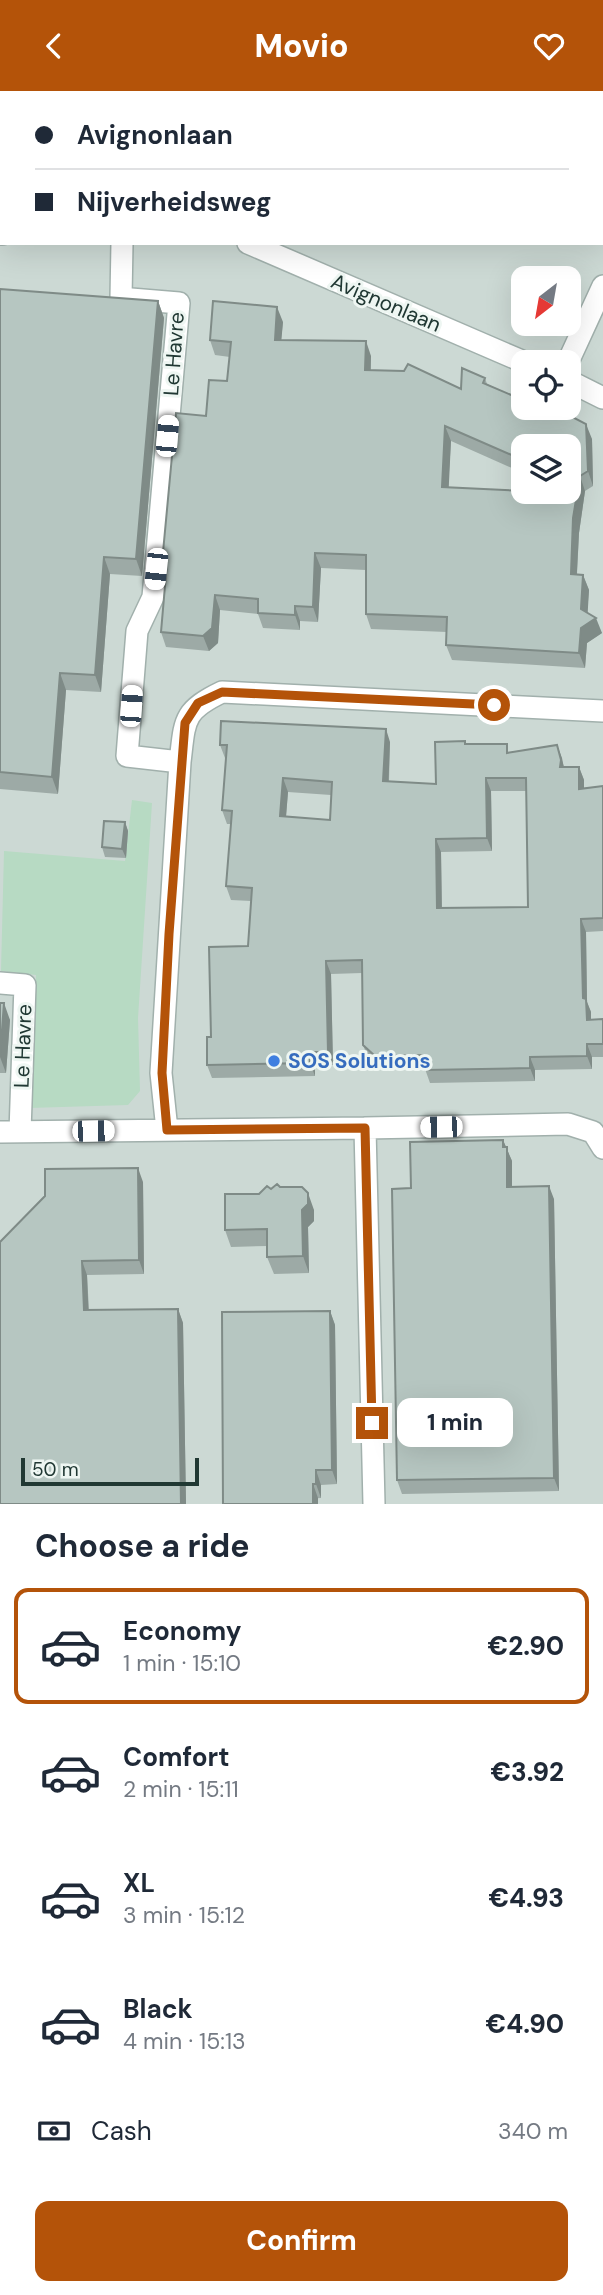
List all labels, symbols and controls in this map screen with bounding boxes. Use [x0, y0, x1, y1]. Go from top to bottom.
text: Movio [255, 25, 348, 67]
icon: back [35, 27, 73, 65]
icon: heart [530, 27, 568, 65]
text: Avignonlaan [77, 118, 233, 152]
text: Nijverheidsweg [77, 185, 272, 219]
north arrow [511, 266, 581, 336]
map controls [511, 266, 581, 504]
street label: Avignonlaan [327, 267, 445, 339]
street label: Le Havre [157, 311, 191, 397]
button: locate [511, 350, 581, 420]
car [155, 414, 180, 458]
button: layers [511, 434, 581, 504]
car [144, 547, 169, 591]
car [120, 684, 143, 728]
route start [478, 689, 510, 721]
street label: Le Havre [8, 1004, 38, 1088]
place label: SOS Solutions [288, 1047, 431, 1075]
marker: SOS Solutions [266, 1053, 282, 1069]
car [420, 1116, 463, 1138]
car [72, 1120, 115, 1142]
callout: 1 min [396, 1399, 512, 1447]
route end [356, 1407, 388, 1439]
text: 1 min [427, 1407, 483, 1437]
scale bar [21, 1455, 200, 1487]
text: 50 m [32, 1457, 79, 1482]
text: Choose a ride [35, 1525, 250, 1567]
text: Economy [123, 1614, 241, 1648]
icon: car [39, 1615, 102, 1678]
text: €2.90 [488, 1629, 564, 1663]
text: 1 min · 15:10 [123, 1648, 241, 1678]
text: Comfort [123, 1740, 229, 1774]
icon: car [39, 1741, 102, 1804]
text: €3.92 [490, 1755, 564, 1789]
text: 2 min · 15:11 [123, 1774, 239, 1804]
text: XL [123, 1866, 155, 1900]
icon: car [39, 1867, 102, 1930]
text: €4.93 [488, 1881, 564, 1915]
text: 3 min · 15:12 [123, 1900, 245, 1930]
text: Black [123, 1992, 193, 2026]
icon: car [39, 1993, 102, 2056]
text: €4.90 [486, 2007, 564, 2041]
text: 4 min · 15:13 [123, 2026, 246, 2056]
icon: cash [35, 2112, 73, 2150]
text: Cash [91, 2114, 152, 2148]
text: 340 m [498, 2116, 568, 2146]
button: Confirm [35, 2201, 568, 2281]

